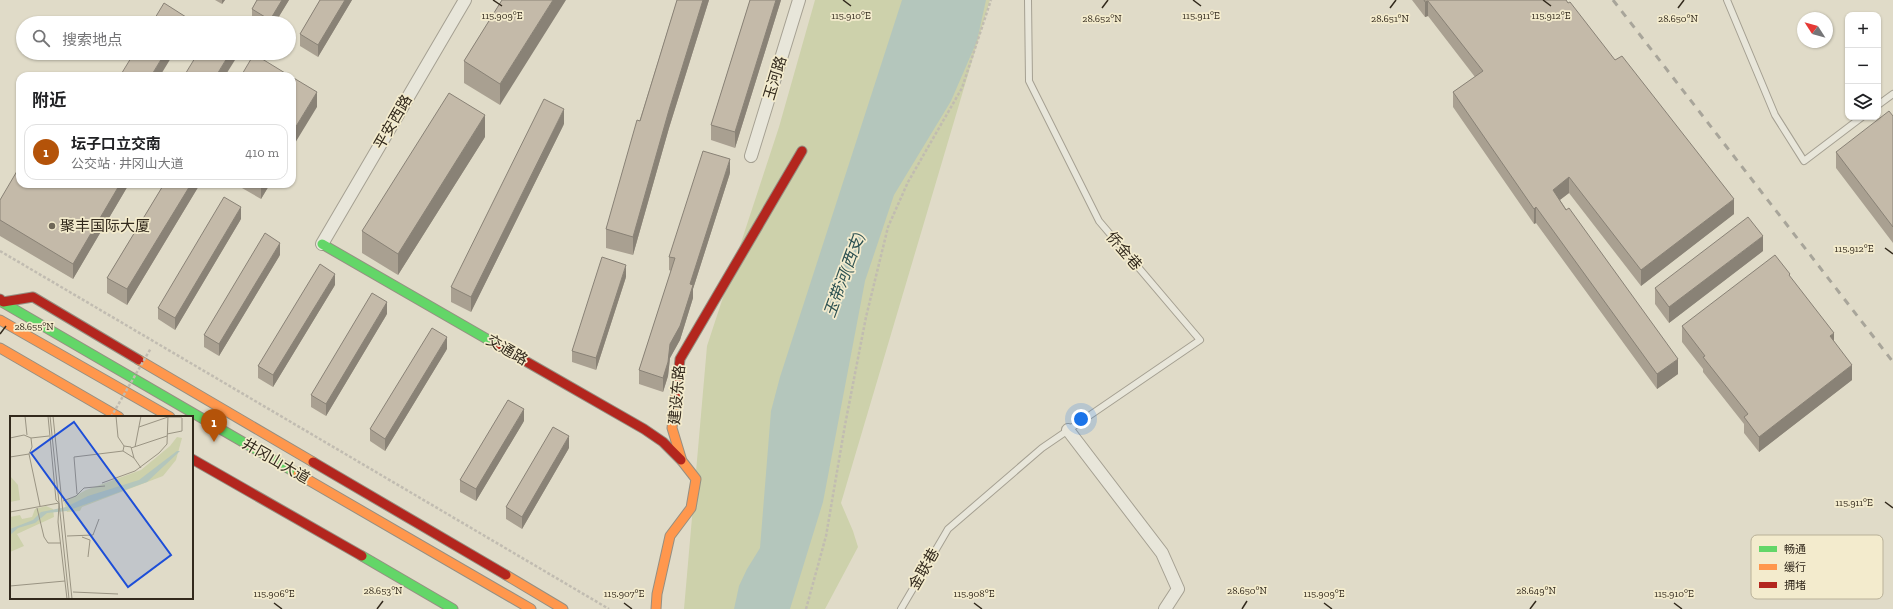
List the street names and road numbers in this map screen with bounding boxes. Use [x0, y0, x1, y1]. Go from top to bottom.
street label: 玉河路 [760, 54, 790, 102]
street label: 平安西路 [370, 92, 416, 152]
street label: 侨金巷 [1102, 228, 1146, 274]
street label: 交通路 [483, 331, 531, 369]
street label: 建设东路 [665, 364, 689, 426]
street label: 井冈山大道 [239, 434, 313, 488]
street label: 金联巷 [905, 545, 943, 593]

